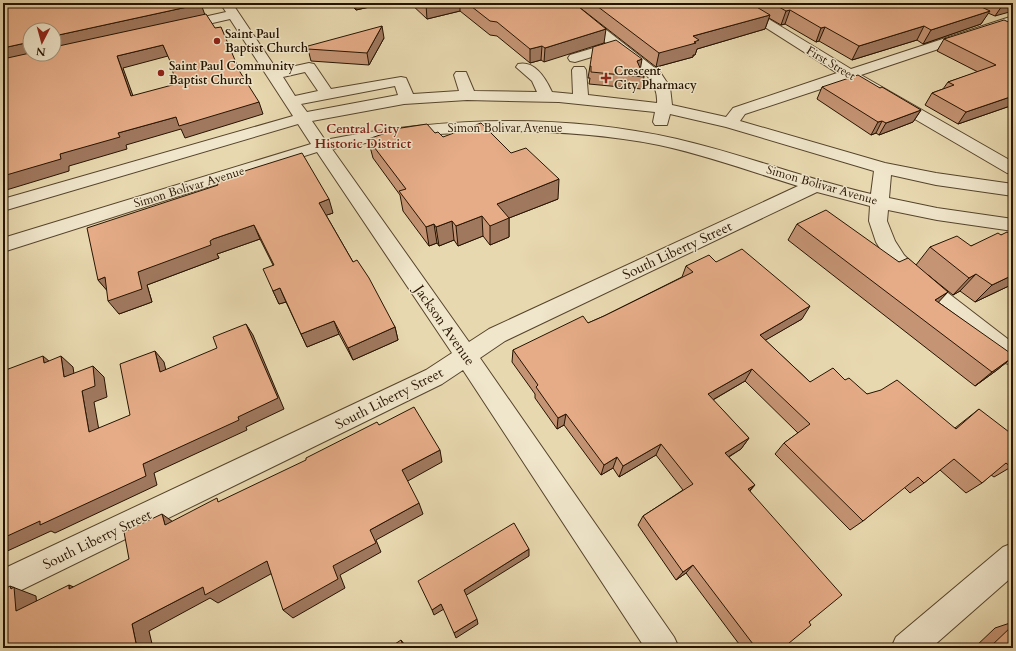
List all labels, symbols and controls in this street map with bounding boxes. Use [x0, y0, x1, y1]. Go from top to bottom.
north arrow [22, 22, 62, 62]
place label: Saint Paul Baptist Church [225, 26, 309, 56]
marker: Saint Paul Baptist Church [212, 36, 222, 46]
street label: First Street [804, 42, 859, 84]
text: N [35, 43, 47, 59]
place label: Saint Paul Community Baptist Church [169, 58, 295, 88]
place label: Crescent City Pharmacy [614, 63, 697, 93]
marker: Saint Paul Community Baptist Church [156, 68, 166, 78]
marker: Crescent City Pharmacy [601, 73, 611, 83]
district label: Central City Historic District [315, 120, 412, 153]
street label: Simon Bolivar Avenue [448, 120, 562, 136]
street label: Simon Bolivar Avenue [765, 161, 879, 209]
street label: Simon Bolivar Avenue [132, 163, 246, 211]
street label: South Liberty Street [619, 217, 736, 284]
street label: Jackson Avenue [409, 280, 479, 369]
street label: South Liberty Street [332, 363, 447, 434]
street label: South Liberty Street [40, 505, 155, 574]

